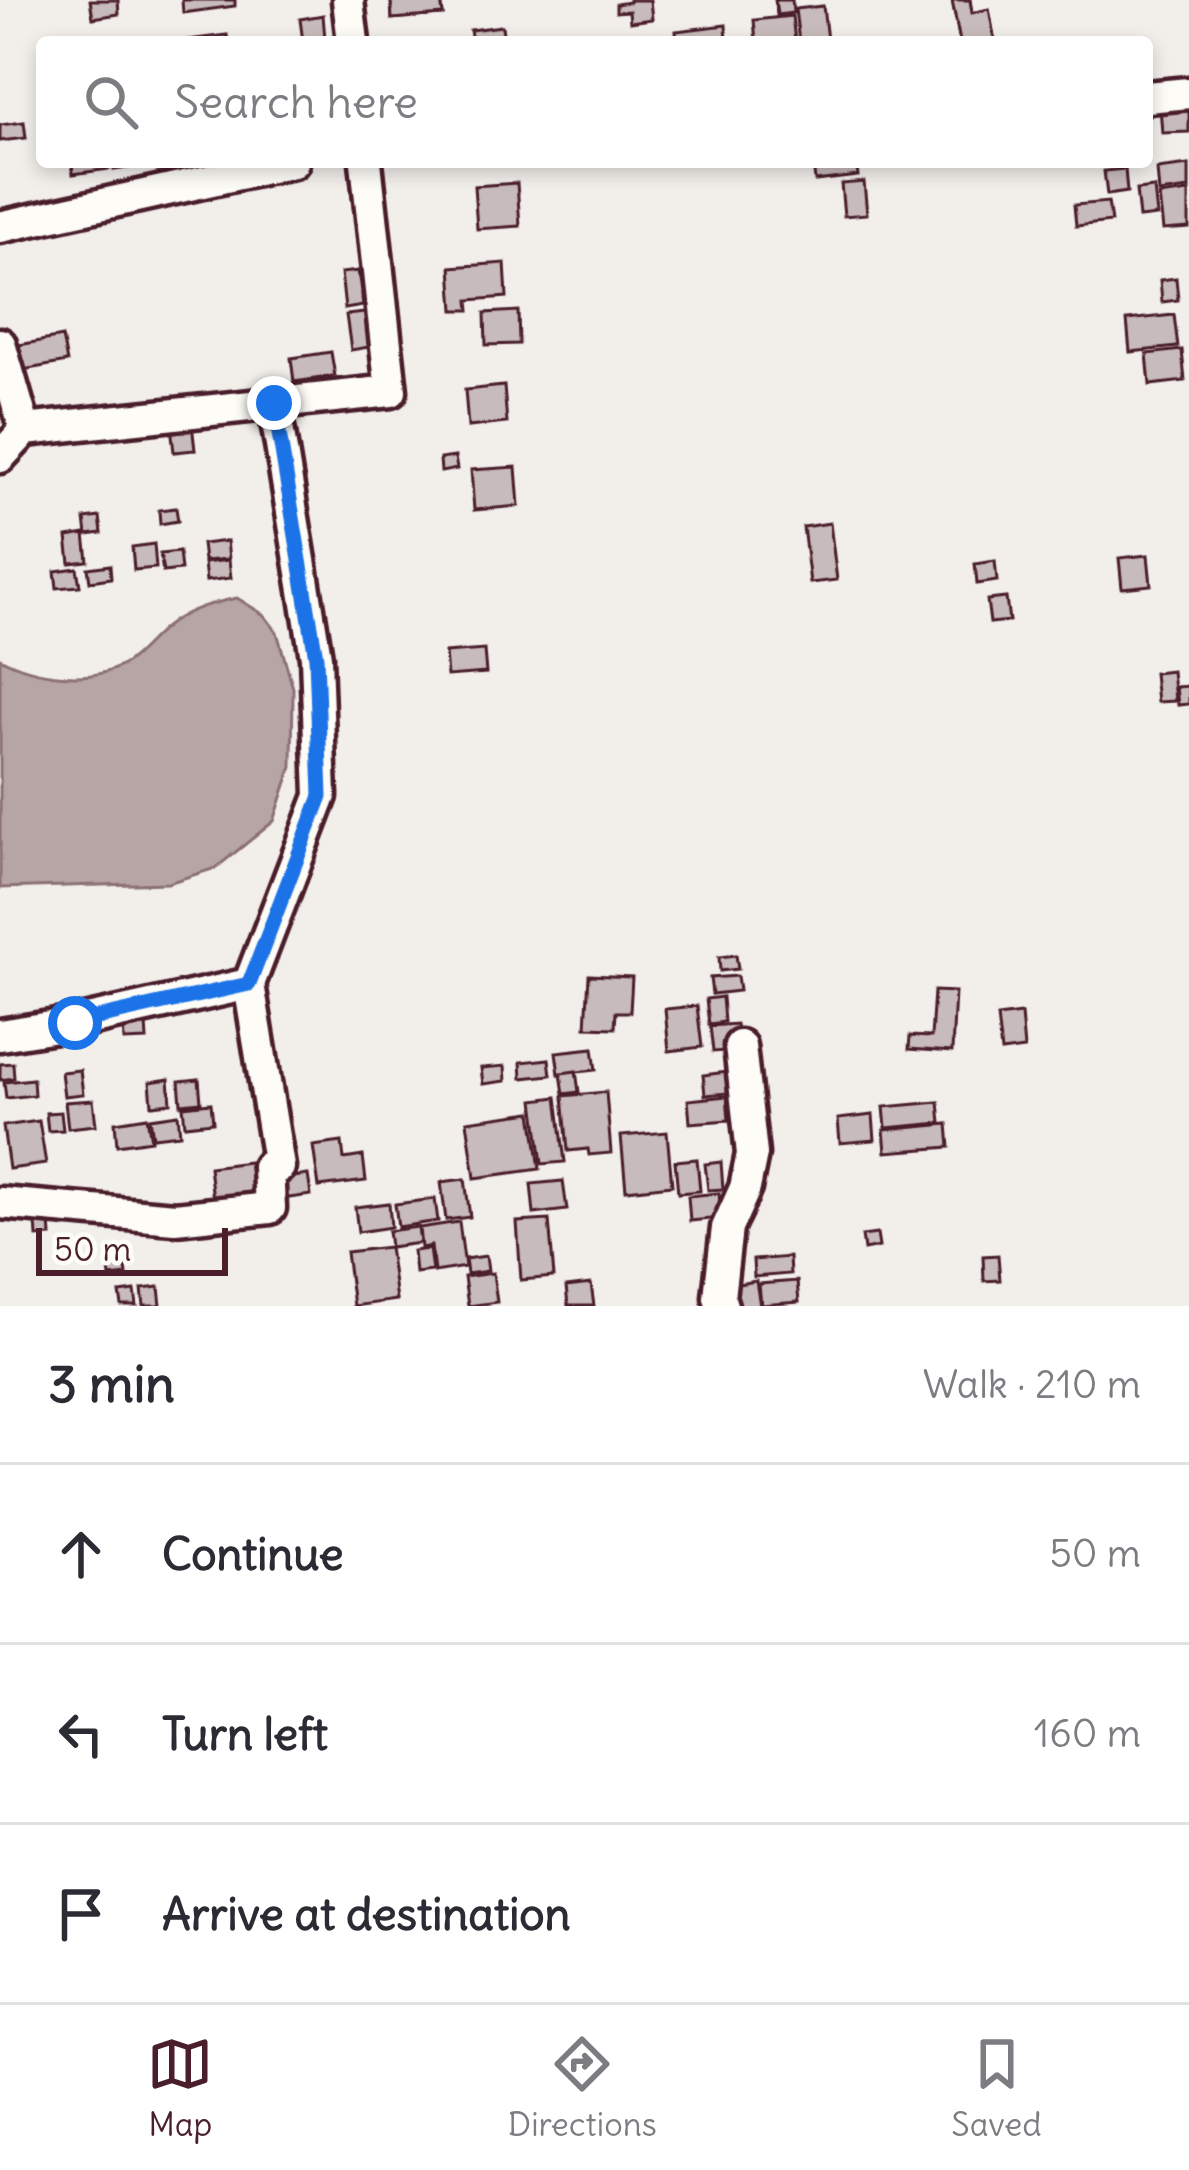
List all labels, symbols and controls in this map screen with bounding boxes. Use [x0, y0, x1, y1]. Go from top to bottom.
search box [36, 36, 1153, 168]
icon: search [78, 69, 144, 135]
text: Search here [174, 74, 418, 130]
route end [247, 376, 301, 430]
route start [48, 996, 102, 1050]
scale bar [36, 1222, 228, 1275]
text: 50 m [54, 1228, 131, 1270]
text: 3 min [48, 1352, 175, 1416]
text: Walk · 210 m [923, 1360, 1141, 1409]
icon: ahead [48, 1521, 114, 1587]
text: Continue [162, 1526, 344, 1582]
text: 50 m [1049, 1529, 1141, 1578]
icon: left [48, 1701, 114, 1767]
text: Turn left [162, 1706, 328, 1762]
text: 160 m [1034, 1709, 1141, 1758]
icon: arrive [48, 1881, 114, 1947]
text: Arrive at destination [162, 1886, 571, 1942]
tab: Map [147, 2031, 213, 2145]
tab: Directions [508, 2031, 657, 2145]
tab: Saved [951, 2031, 1042, 2145]

